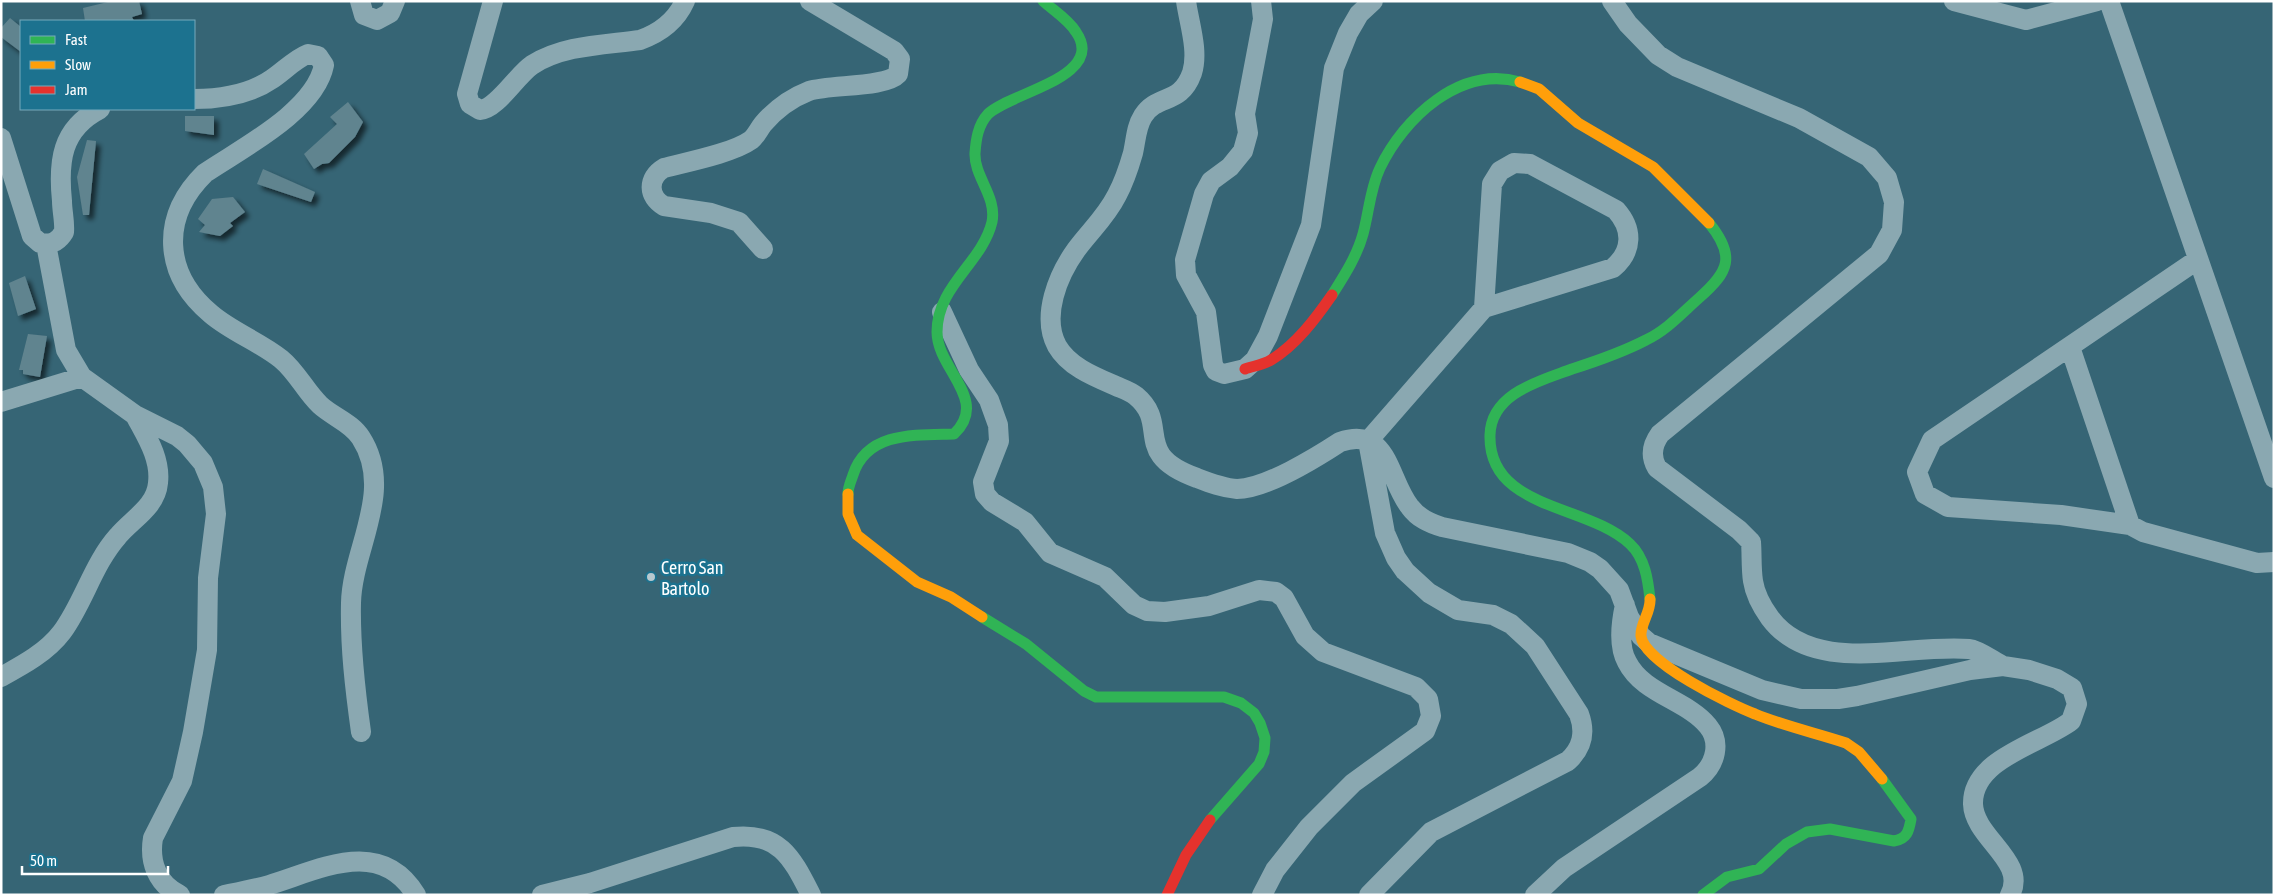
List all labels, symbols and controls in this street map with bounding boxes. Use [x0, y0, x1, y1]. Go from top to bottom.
legend [20, 20, 195, 110]
text: Fast [65, 31, 87, 48]
text: Slow [65, 56, 91, 73]
text: Jam [65, 81, 88, 98]
place label: Cerro San Bartolo [661, 557, 723, 599]
marker: Cerro San Bartolo [645, 571, 657, 583]
scale bar [22, 844, 169, 876]
text: 50 m [30, 852, 57, 869]

